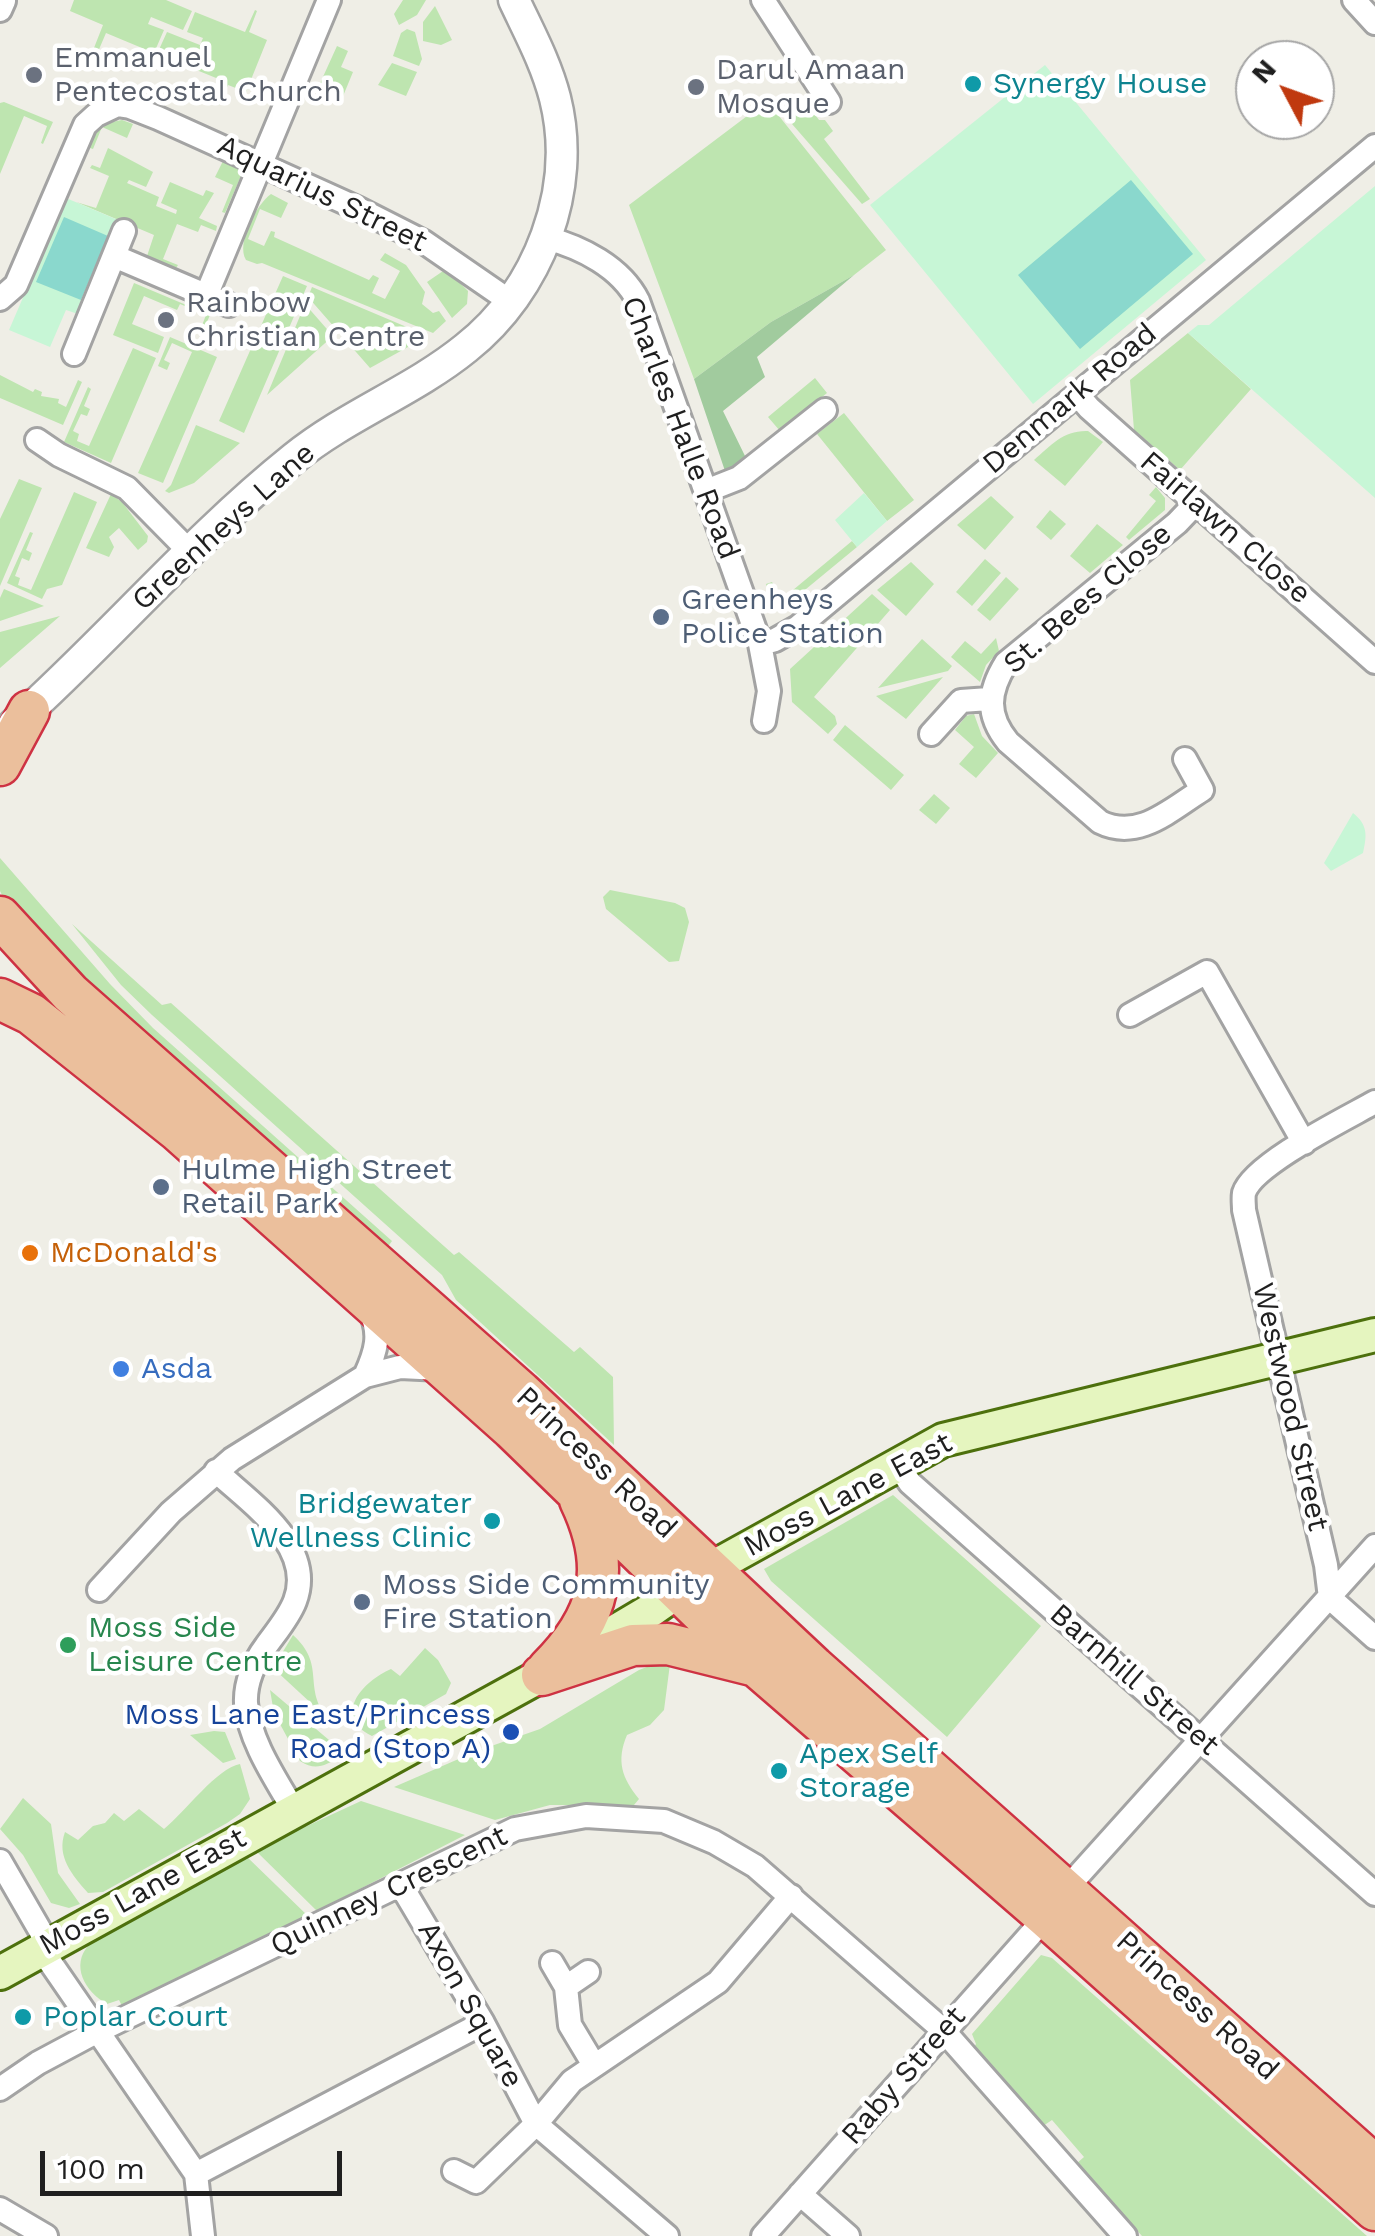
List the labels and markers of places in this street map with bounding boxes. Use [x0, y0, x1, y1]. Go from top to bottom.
place label: Emmanuel Pentecostal Church [54, 40, 342, 110]
place label: Darul Amaan Mosque [716, 52, 906, 122]
marker: Emmanuel Pentecostal Church [23, 64, 45, 86]
place label: Synergy House [993, 66, 1207, 102]
marker: Synergy House [962, 73, 984, 95]
marker: Darul Amaan Mosque [685, 76, 707, 98]
place label: Rainbow Christian Centre [186, 285, 425, 356]
marker: Rainbow Christian Centre [155, 309, 177, 331]
place label: Greenheys Police Station [681, 582, 884, 652]
marker: Greenheys Police Station [650, 606, 672, 628]
place label: Hulme High Street Retail Park [181, 1152, 452, 1222]
marker: Hulme High Street Retail Park [150, 1176, 172, 1198]
place label: McDonald's [50, 1235, 218, 1271]
marker: McDonald's [19, 1242, 41, 1264]
place label: Asda [141, 1351, 212, 1387]
marker: Asda [110, 1358, 132, 1380]
place label: Bridgewater Wellness Clinic [250, 1486, 472, 1556]
marker: Bridgewater Wellness Clinic [481, 1510, 503, 1532]
place label: Moss Side Community Fire Station [382, 1567, 710, 1638]
marker: Moss Side Community Fire Station [351, 1591, 373, 1613]
place label: Moss Side Leisure Centre [88, 1610, 302, 1680]
marker: Moss Side Leisure Centre [57, 1634, 79, 1656]
place label: Moss Lane East/Princess Road (Stop A) [124, 1697, 491, 1768]
marker: Moss Lane East/Princess Road (Stop A) [500, 1721, 522, 1743]
place label: Apex Self Storage [799, 1736, 938, 1806]
marker: Apex Self Storage [768, 1760, 790, 1782]
place label: Poplar Court [43, 1999, 227, 2035]
marker: Poplar Court [12, 2006, 34, 2028]

